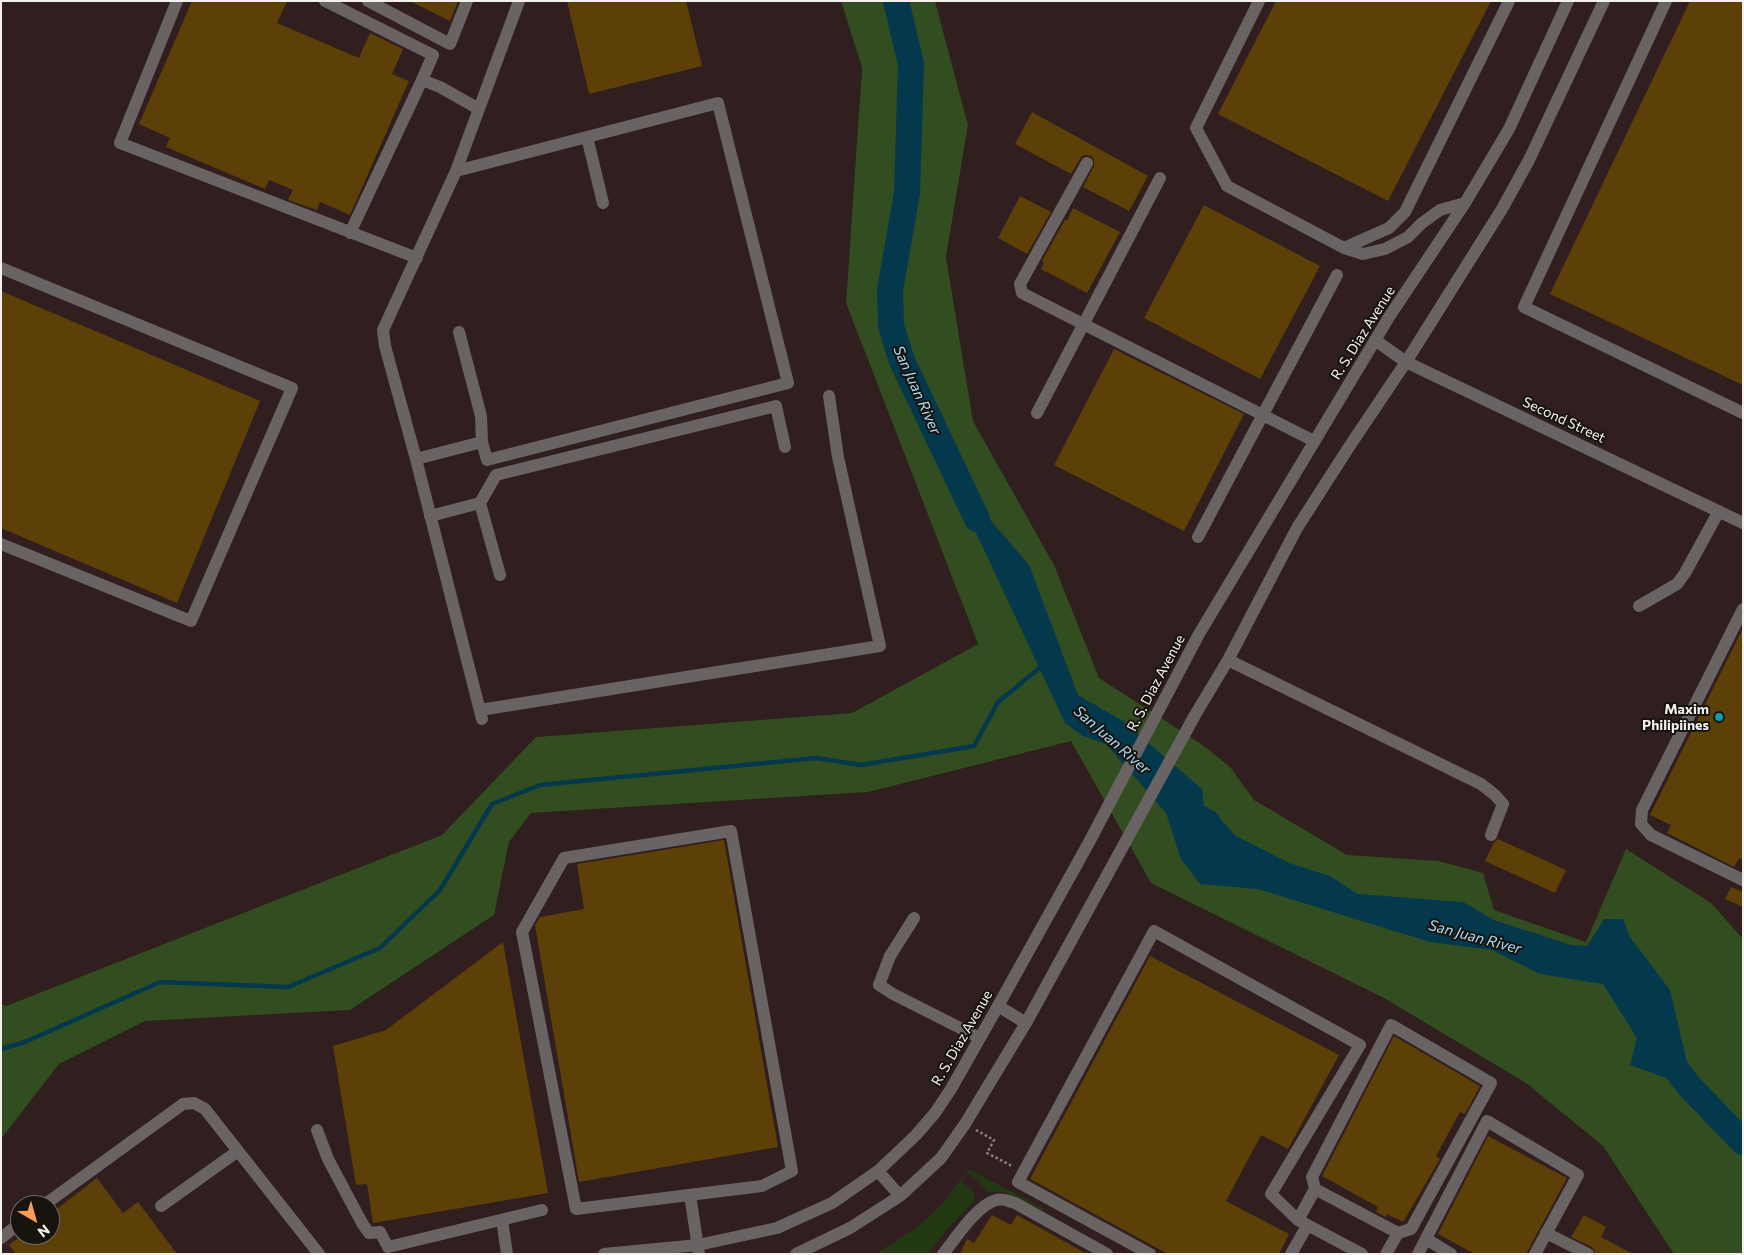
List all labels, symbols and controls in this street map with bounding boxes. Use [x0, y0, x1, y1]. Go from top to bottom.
street label: R. S. Diaz Avenue [1327, 283, 1399, 383]
water label: San Juan River [889, 343, 945, 437]
street label: Second Street [1520, 394, 1608, 446]
street label: R. S. Diaz Avenue [1123, 632, 1189, 734]
place label: Maxim Philipiines [1642, 701, 1709, 734]
water label: San Juan River [1070, 702, 1154, 778]
marker: Maxim Philipiines [1713, 711, 1725, 723]
water label: San Juan River [1427, 916, 1523, 958]
street label: R. S. Diaz Avenue [928, 987, 996, 1089]
north arrow [10, 1195, 60, 1245]
text: N [35, 1221, 53, 1241]

